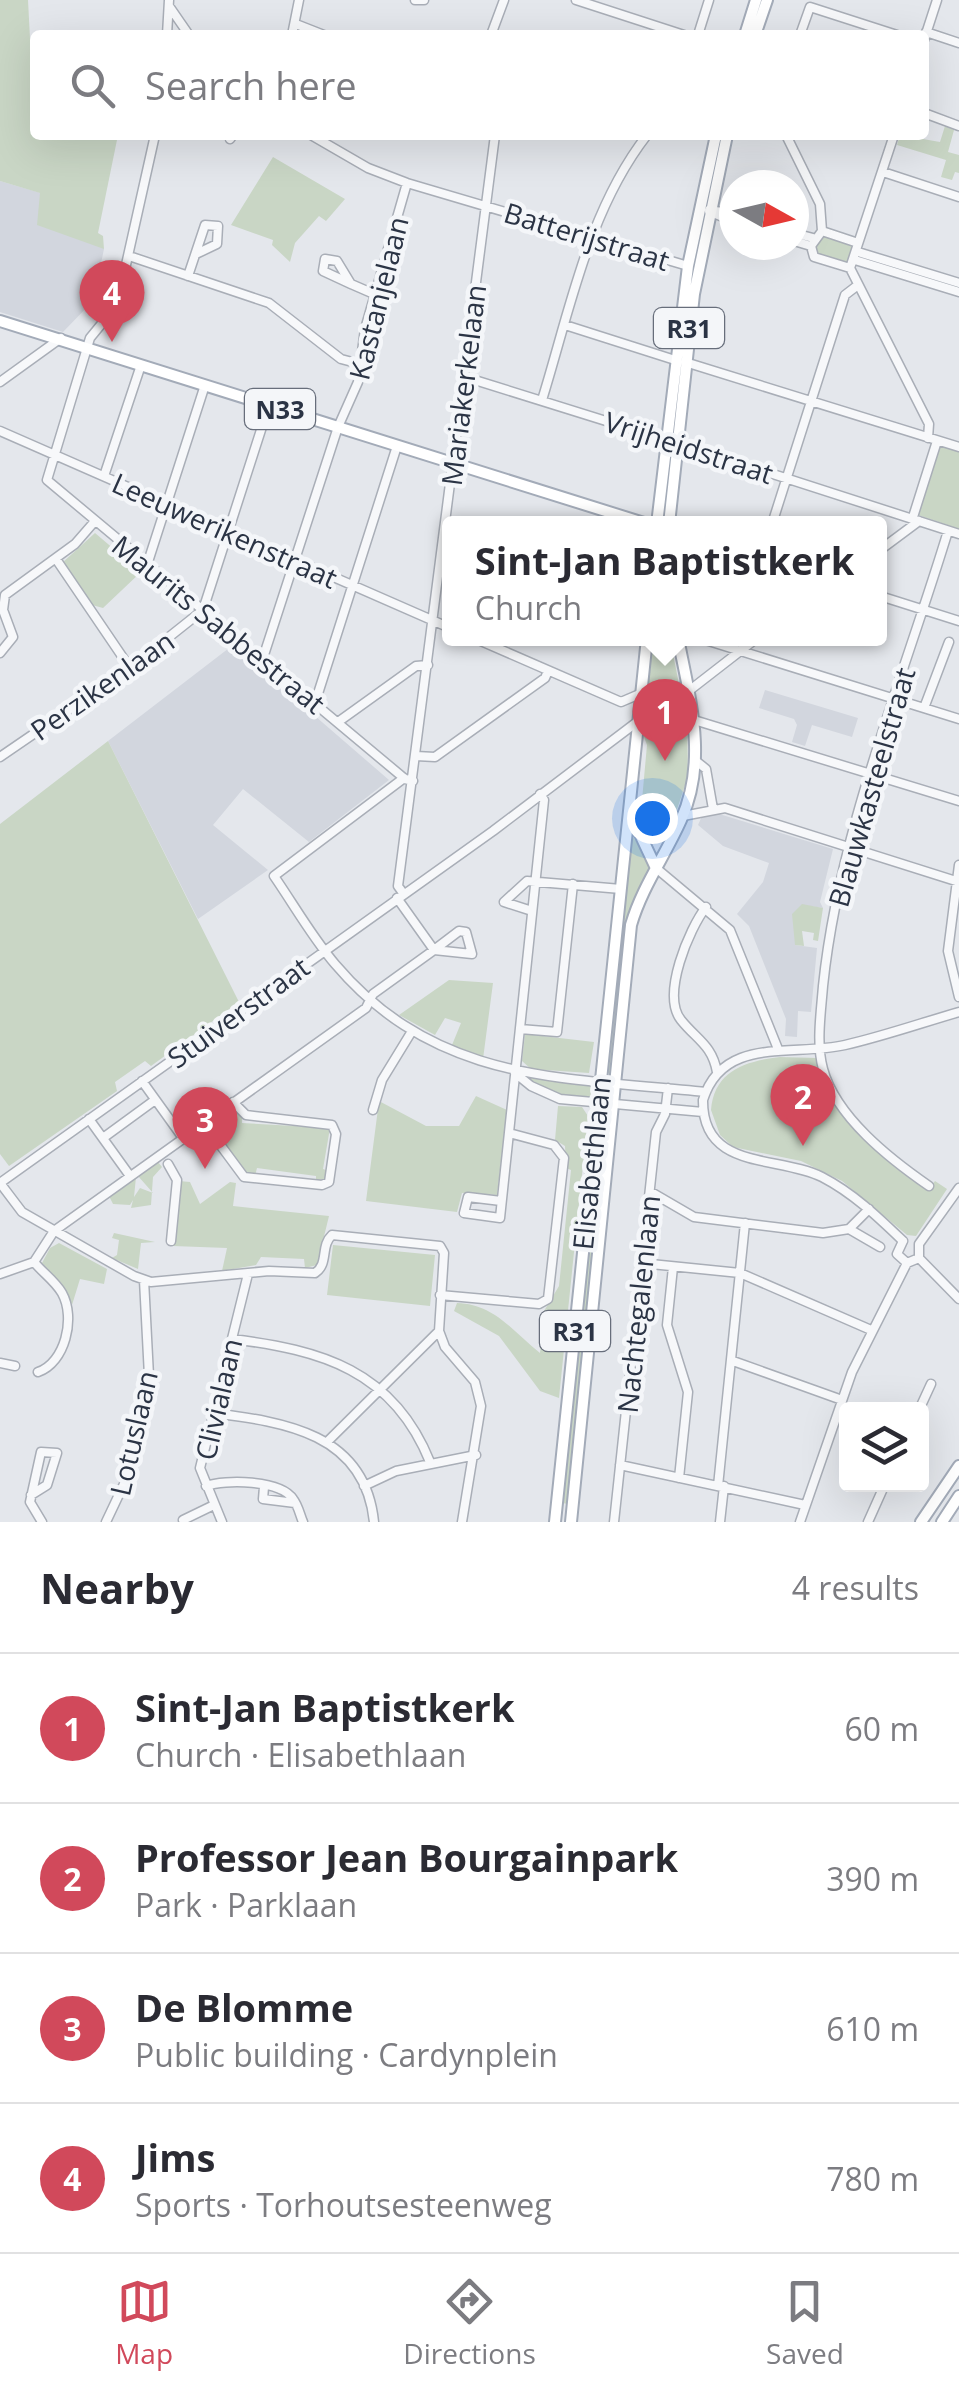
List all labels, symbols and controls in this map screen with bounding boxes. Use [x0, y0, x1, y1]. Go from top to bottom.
search box [30, 30, 929, 140]
icon: search [65, 58, 120, 113]
text: Search here [145, 59, 357, 111]
north arrow [719, 170, 809, 260]
street label: Batterijstraat [500, 193, 674, 279]
street label: Kastanjelaan [339, 212, 417, 384]
pin: 4 [80, 260, 144, 342]
street label: Mariakerkelaan [432, 282, 494, 488]
road number: R31 [654, 308, 724, 348]
road number: N33 [245, 389, 315, 429]
street label: Vrijheidstraat [600, 402, 778, 492]
street label: Leeuwerikenstraat [106, 463, 344, 597]
popup [442, 516, 887, 646]
street label: Maurits Sabbestraat [105, 526, 333, 722]
text: Sint-Jan Baptistkerk [475, 534, 854, 586]
text: Church [475, 586, 582, 629]
street label: Perzikenlaan [23, 621, 181, 749]
street label: Blauwkasteelstraat [819, 663, 923, 911]
pin: 1 [632, 678, 698, 761]
your location [627, 793, 678, 844]
street label: Stuiverstraat [159, 948, 317, 1076]
pin: 2 [770, 1064, 836, 1146]
street label: Elisabethlaan [563, 1075, 619, 1251]
pin: 3 [172, 1086, 238, 1169]
street label: Nachtegalenlaan [608, 1193, 668, 1415]
road number: R31 [540, 1311, 610, 1351]
street label: Clivialaan [186, 1334, 250, 1464]
street label: Lotuslaan [100, 1367, 166, 1499]
map controls [839, 1402, 929, 1492]
button: layers [839, 1402, 929, 1492]
text: Nearby [40, 1559, 194, 1616]
text: 4 results [792, 1566, 919, 1609]
text: Sint-Jan Baptistkerk [135, 1681, 514, 1733]
text: 1 [63, 1707, 82, 1750]
text: 60 m [844, 1707, 919, 1750]
text: Church · Elisabethlaan [135, 1733, 466, 1776]
text: Professor Jean Bourgainpark [135, 1831, 678, 1883]
text: 2 [63, 1857, 82, 1900]
text: 390 m [826, 1857, 919, 1900]
text: Park · Parklaan [135, 1883, 357, 1926]
text: De Blomme [135, 1981, 353, 2033]
text: 3 [63, 2007, 82, 2050]
text: 610 m [826, 2007, 919, 2050]
text: Public building · Cardynplein [135, 2033, 558, 2076]
text: Jims [135, 2131, 215, 2183]
text: 4 [63, 2157, 82, 2200]
text: 780 m [826, 2157, 919, 2200]
text: Sports · Torhoutsesteenweg [135, 2183, 552, 2226]
tab: Map [115, 2274, 173, 2372]
tab: Directions [403, 2274, 536, 2372]
tab: Saved [766, 2274, 844, 2372]

